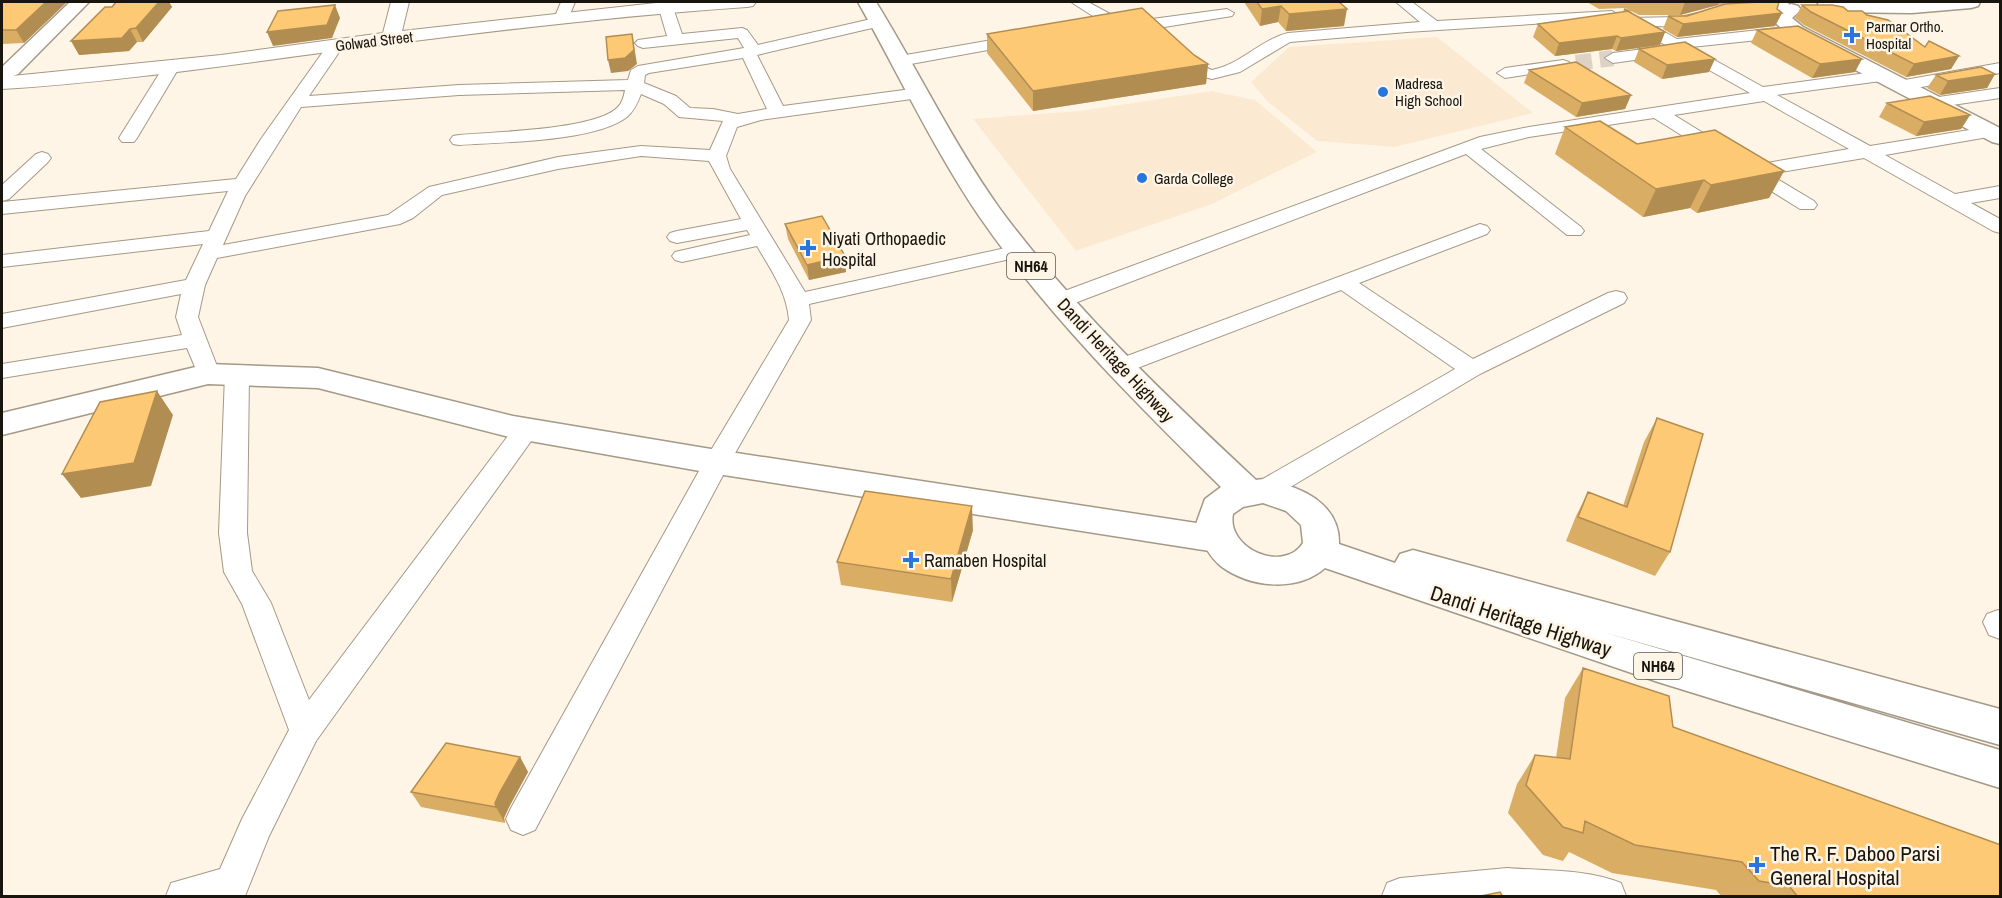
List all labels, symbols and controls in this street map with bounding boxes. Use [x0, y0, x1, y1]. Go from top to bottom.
place label: Parmar Ortho. Hospital [1866, 16, 1944, 54]
street label: Golwad Street [334, 26, 415, 56]
marker: Parmar Ortho. Hospital [1843, 26, 1861, 44]
place label: Madresa High School [1395, 73, 1462, 111]
marker: Madresa High School [1376, 85, 1390, 99]
place label: Garda College [1154, 168, 1233, 189]
marker: Garda College [1135, 171, 1149, 185]
place label: Niyati Orthopaedic Hospital [822, 226, 946, 272]
marker: Niyati Orthopaedic Hospital [799, 239, 817, 257]
road number: NH64 [1007, 253, 1055, 279]
street label: Dandi Heritage Highway [1052, 292, 1181, 428]
place label: Ramaben Hospital [924, 548, 1046, 573]
marker: Ramaben Hospital [902, 551, 920, 569]
street label: Dandi Heritage Highway [1427, 578, 1616, 664]
road number: NH64 [1634, 653, 1682, 679]
place label: The R. F. Daboo Parsi General Hospital [1770, 839, 1940, 892]
marker: The R. F. Daboo Parsi General Hospital [1748, 856, 1766, 874]

